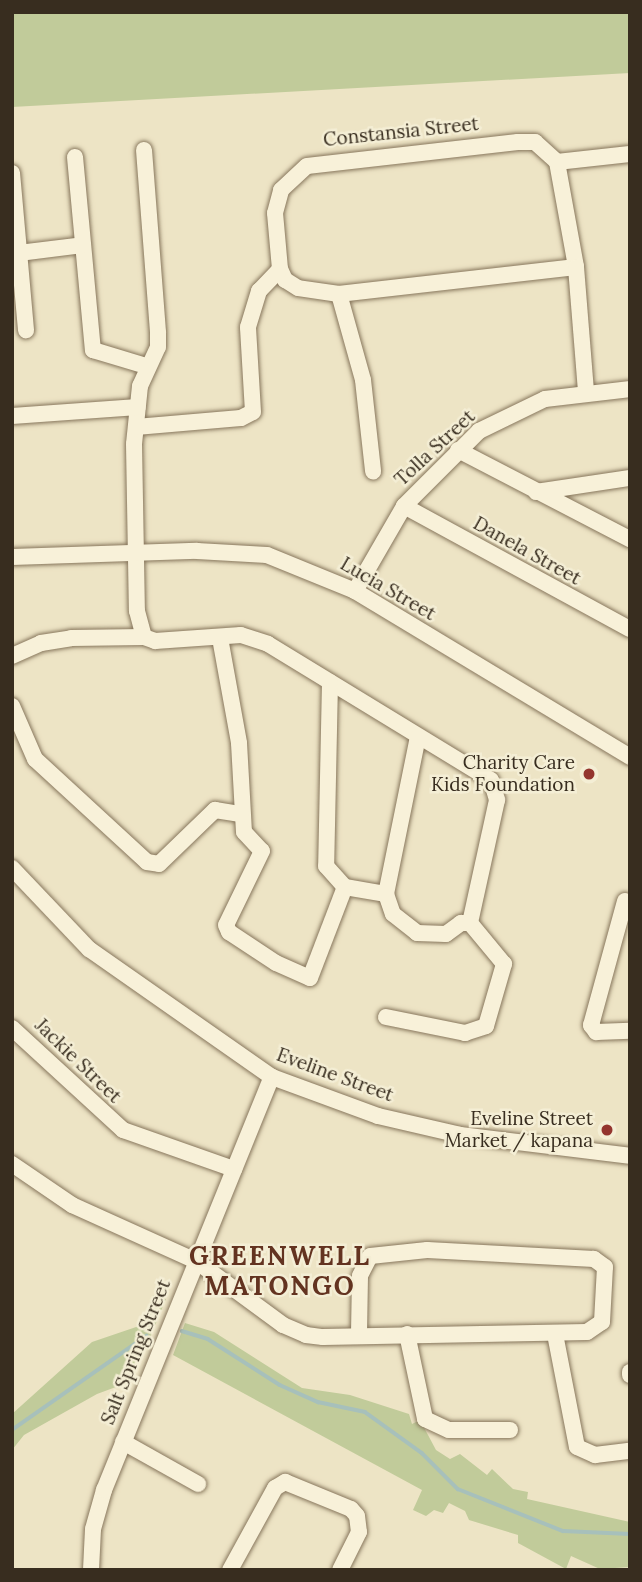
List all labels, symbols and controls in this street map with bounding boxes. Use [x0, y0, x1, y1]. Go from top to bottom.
street label: Constansia Street [322, 112, 480, 152]
street label: Tolla Street [390, 405, 480, 491]
street label: Danela Street [469, 512, 585, 590]
street label: Lucia Street [336, 553, 440, 625]
place label: Charity Care Kids Foundation [431, 752, 575, 796]
marker: Charity Care Kids Foundation [581, 766, 597, 782]
street label: Jackie Street [30, 1014, 126, 1108]
street label: Eveline Street [273, 1043, 397, 1107]
place label: Eveline Street Market / kapana [444, 1108, 593, 1152]
marker: Eveline Street Market / kapana [599, 1122, 615, 1138]
district label: GREENWELL MATONGO [190, 1240, 370, 1302]
street label: Salt Spring Street [96, 1276, 176, 1428]

